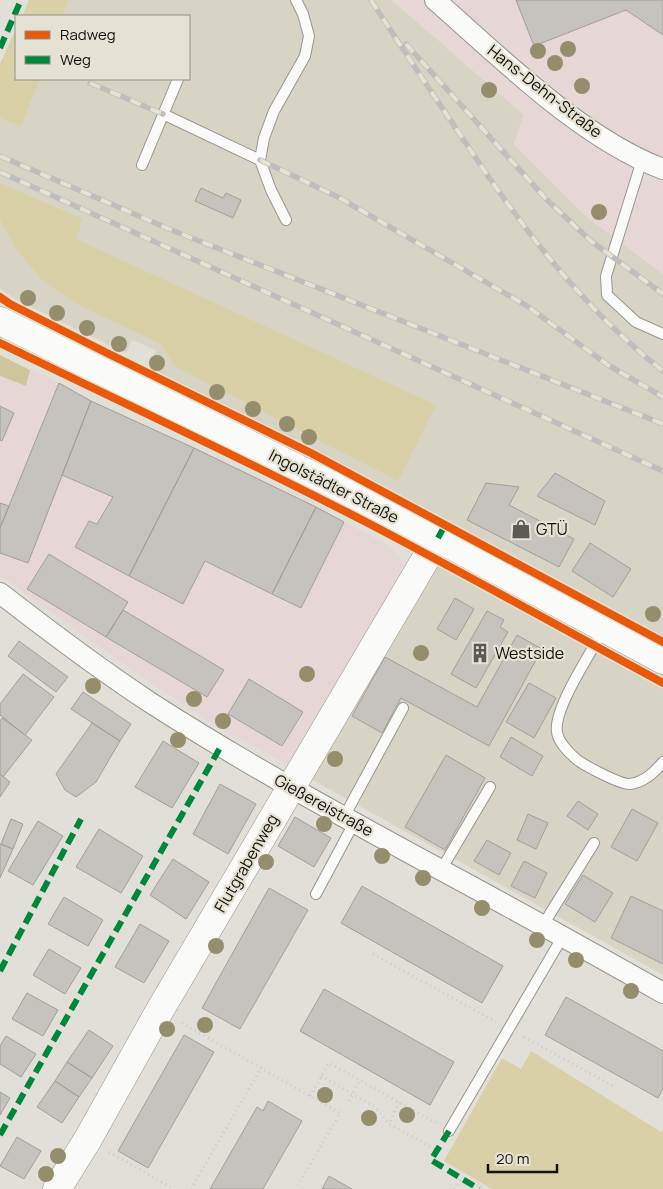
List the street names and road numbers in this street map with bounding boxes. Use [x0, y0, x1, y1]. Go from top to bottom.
street label: Hans-Dehn-Straße [483, 39, 607, 143]
street label: Ingolstädter Straße [265, 444, 403, 528]
street label: Gießereistraße [271, 769, 377, 841]
street label: Flutgrabenweg [209, 810, 283, 916]

